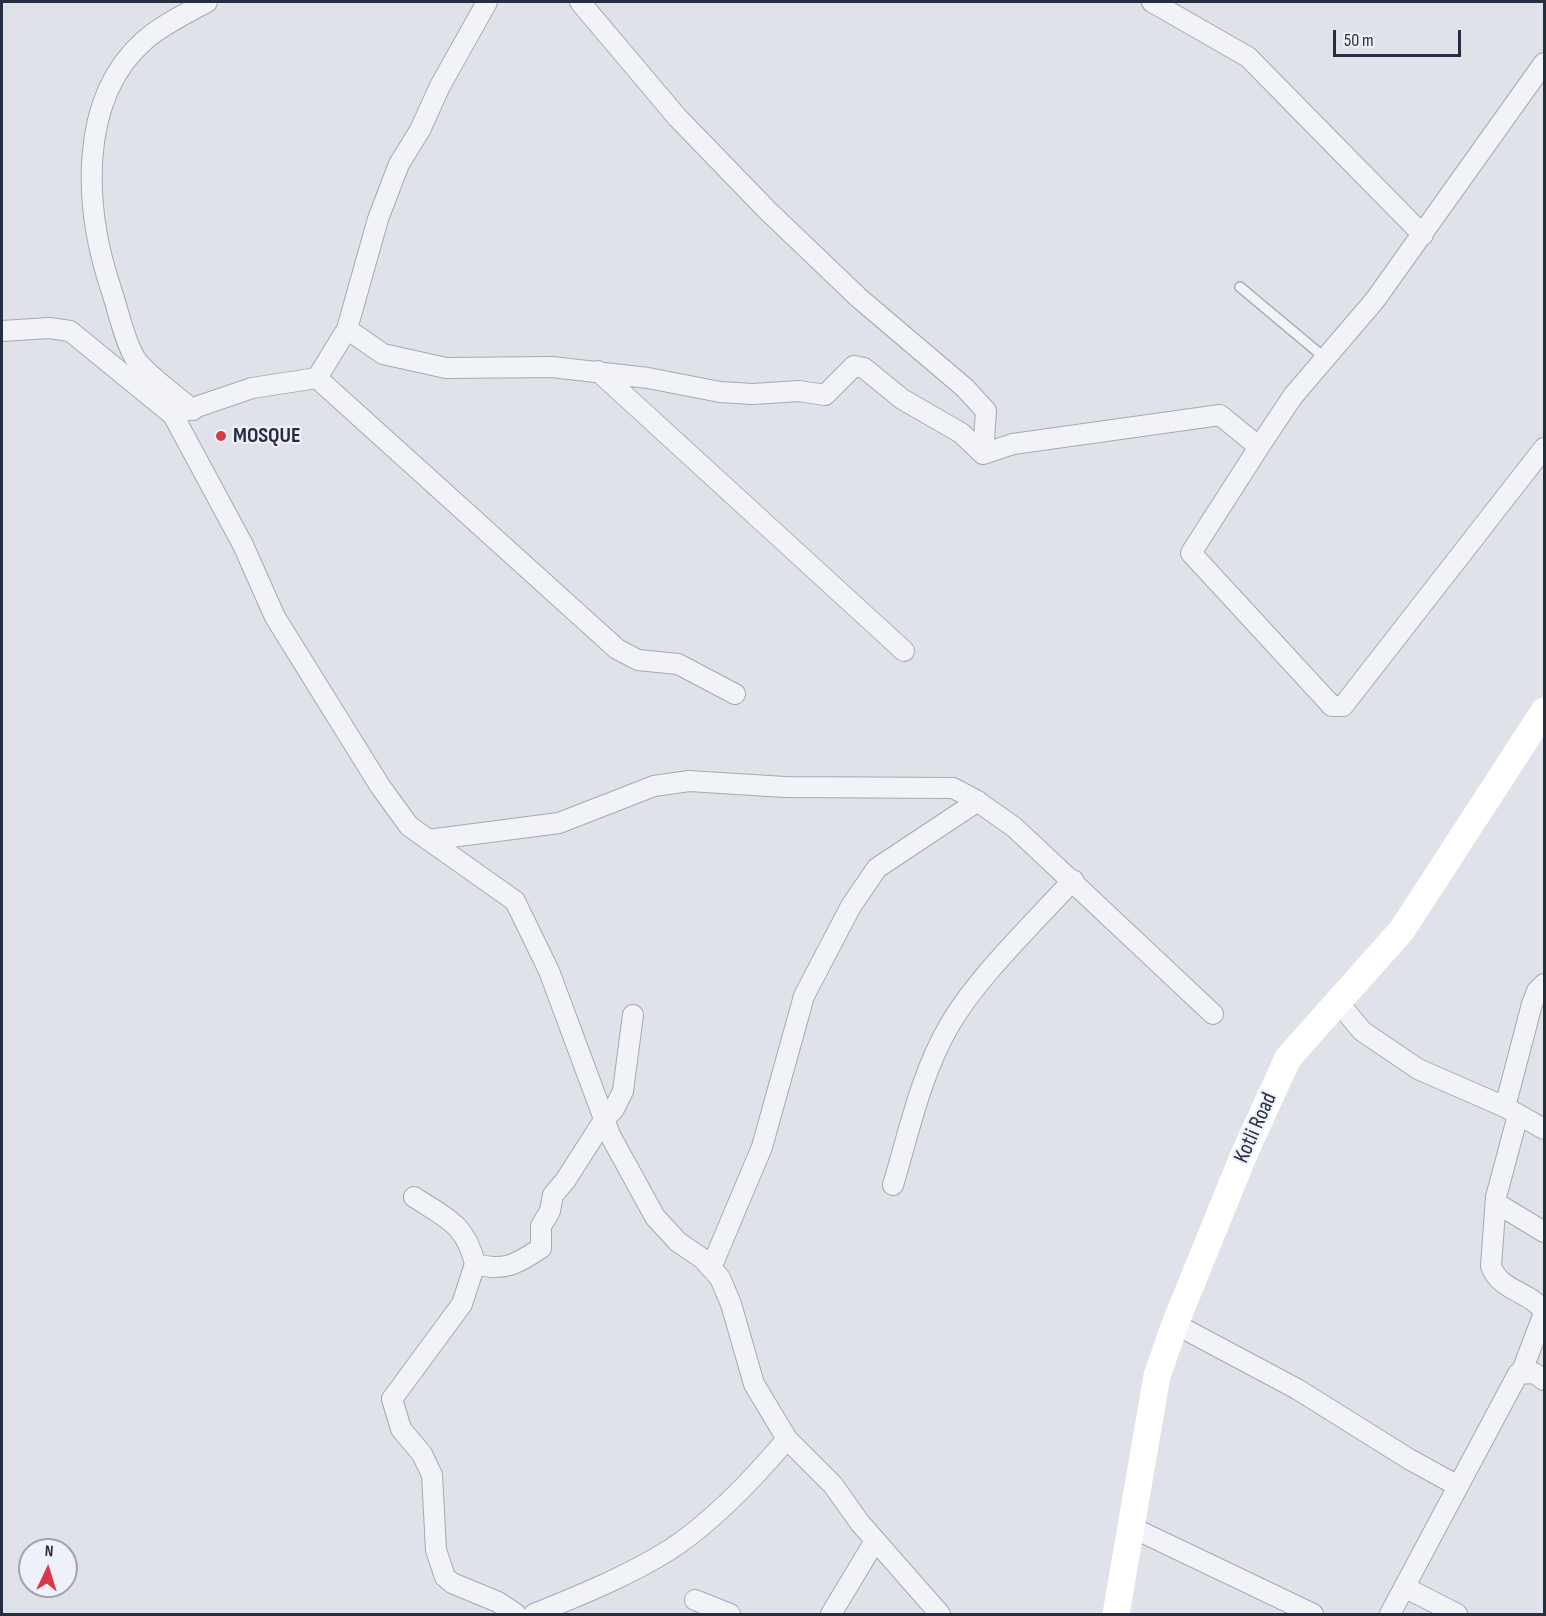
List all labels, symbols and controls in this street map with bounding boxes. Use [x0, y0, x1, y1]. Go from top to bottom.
scale bar [1336, 18, 1464, 56]
text: 50 m [1344, 30, 1374, 51]
place label: MOSQUE [233, 423, 301, 449]
marker: MOSQUE [214, 429, 228, 443]
street label: Kotli Road [1229, 1089, 1283, 1167]
north arrow [18, 1538, 78, 1598]
text: N [44, 1542, 54, 1561]

